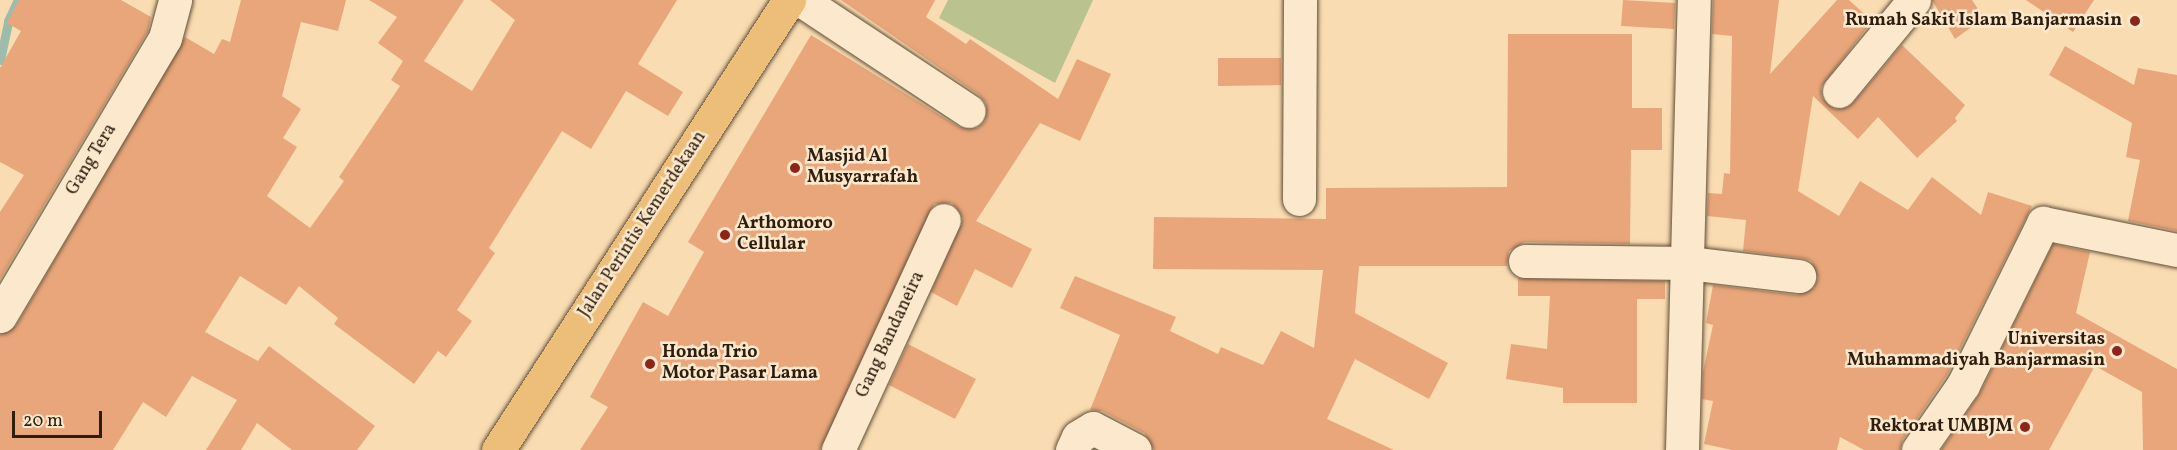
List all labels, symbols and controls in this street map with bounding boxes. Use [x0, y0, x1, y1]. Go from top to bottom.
place label: Rumah Sakit Islam Banjarmasin [1845, 10, 2122, 32]
marker: Rumah Sakit Islam Banjarmasin [2126, 12, 2144, 30]
street label: Gang Tera [62, 120, 122, 200]
street label: Jalan Perintis Kemerdekaan [575, 128, 711, 322]
place label: Masjid Al Musyarrafah [807, 147, 918, 190]
marker: Masjid Al Musyarrafah [788, 161, 802, 175]
place label: Arthomoro Cellular [737, 214, 833, 256]
marker: Arthomoro Cellular [718, 228, 732, 242]
street label: Gang Bandaneira [852, 268, 930, 402]
place label: Universitas Muhammadiyah Banjarmasin [1847, 330, 2105, 372]
place label: Honda Trio Motor Pasar Lama [662, 343, 818, 386]
marker: Universitas Muhammadiyah Banjarmasin [2110, 344, 2124, 358]
marker: Honda Trio Motor Pasar Lama [643, 357, 657, 371]
scale bar [15, 399, 105, 437]
text: 20 m [23, 409, 63, 434]
place label: Rektorat UMBJM [1870, 416, 2013, 438]
marker: Rektorat UMBJM [2018, 420, 2032, 434]

